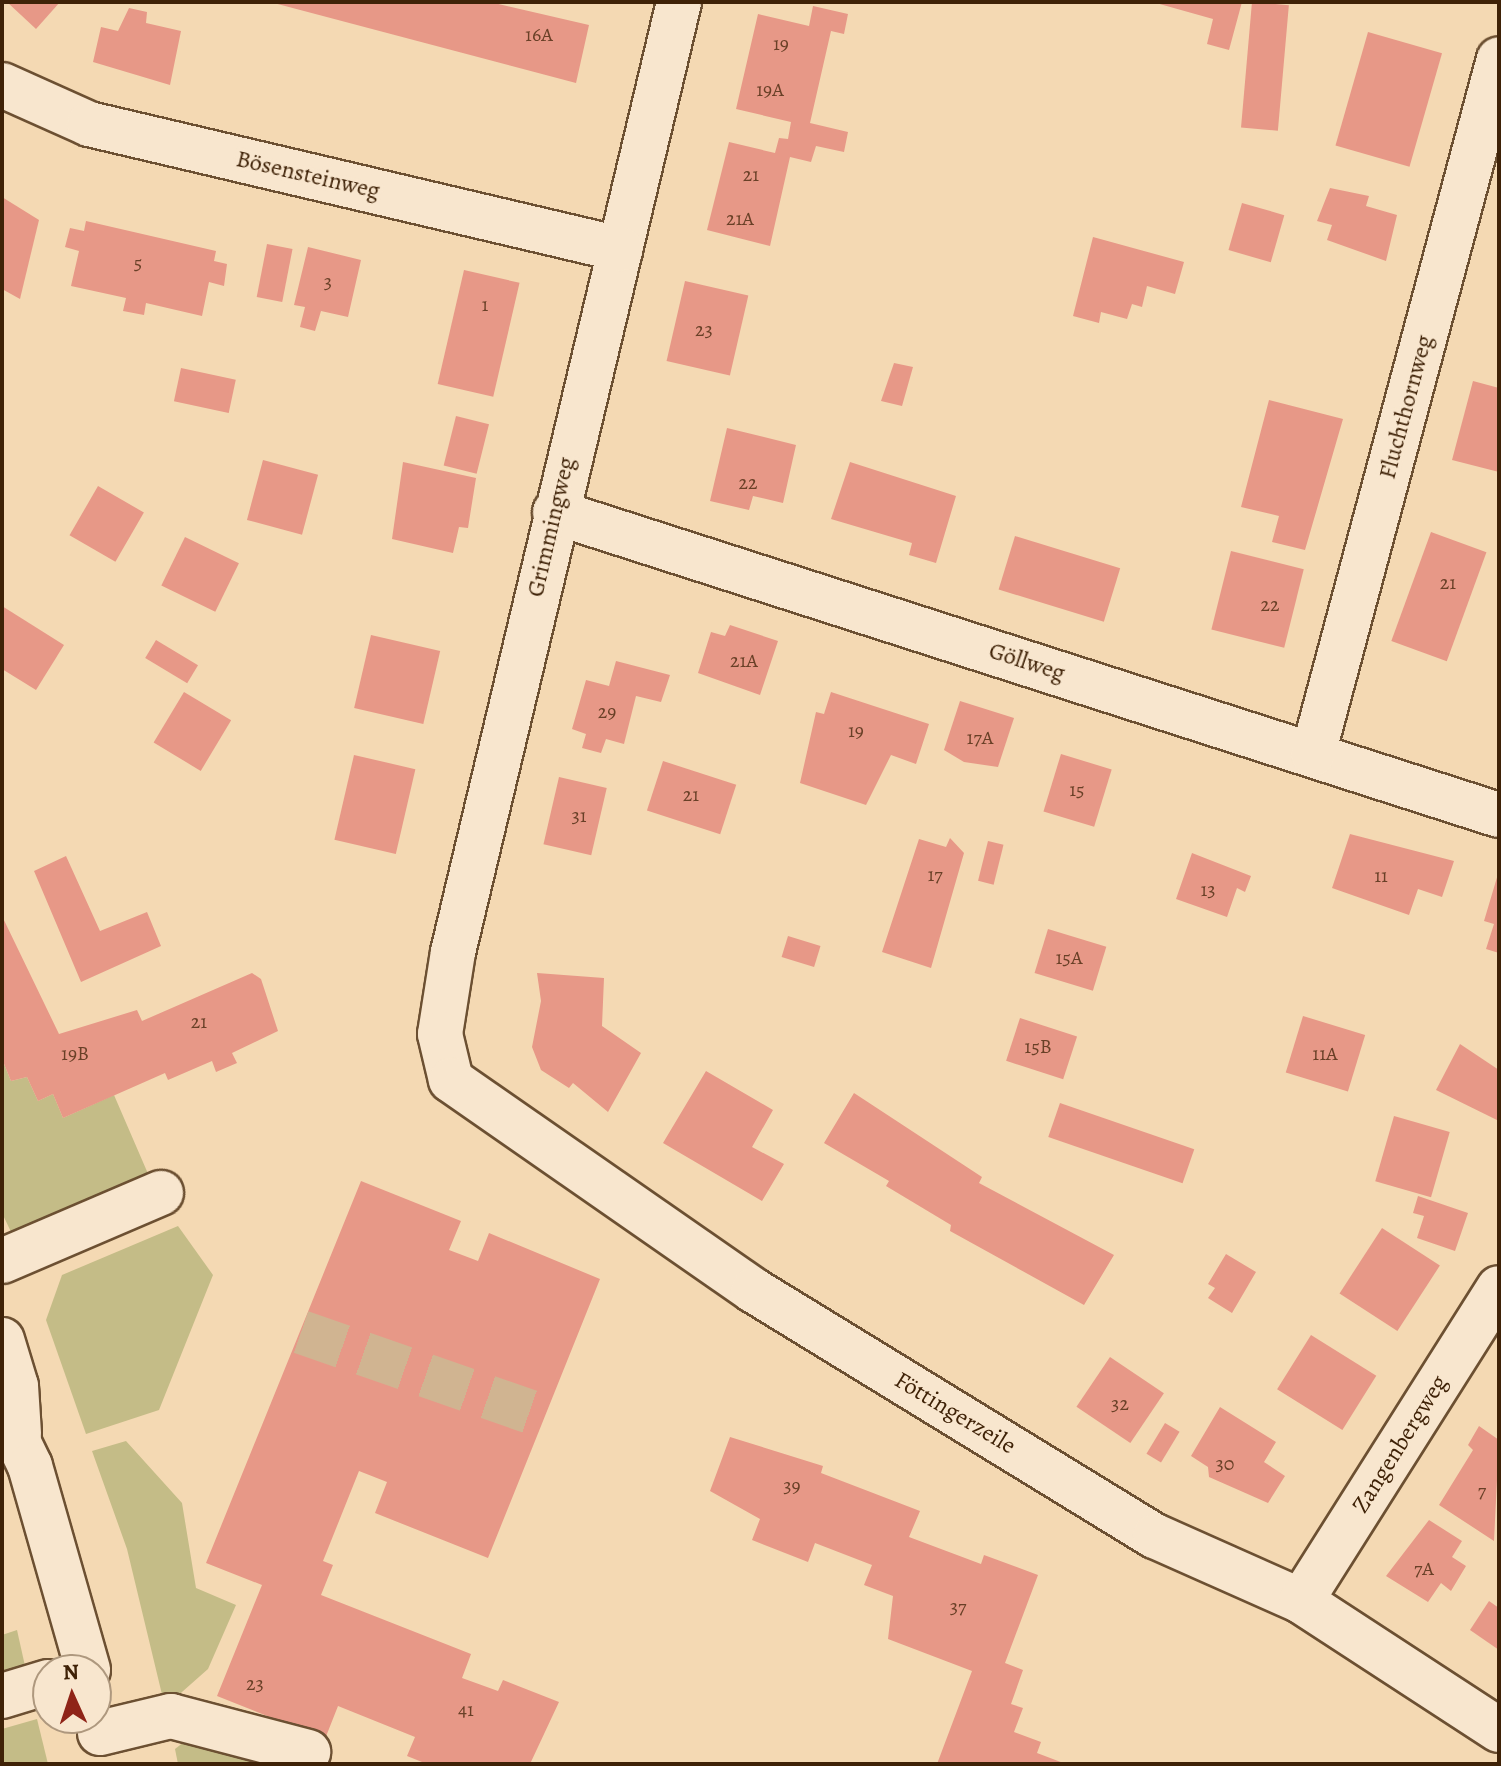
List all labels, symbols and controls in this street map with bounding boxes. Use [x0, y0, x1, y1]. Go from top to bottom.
house number: 16A [525, 22, 553, 46]
house number: 19 [773, 31, 789, 55]
house number: 19A [756, 77, 784, 101]
street label: Bösensteinweg [233, 144, 383, 206]
house number: 21 [743, 162, 759, 186]
house number: 21A [726, 206, 754, 230]
house number: 5 [134, 250, 142, 274]
house number: 3 [324, 269, 332, 293]
house number: 1 [482, 292, 488, 316]
house number: 23 [695, 317, 713, 341]
street label: Fluchthornweg [1373, 332, 1439, 482]
street label: Grimmingweg [521, 454, 581, 600]
house number: 22 [739, 470, 757, 494]
house number: 21 [1440, 570, 1456, 594]
house number: 22 [1261, 592, 1279, 616]
street label: Göllweg [985, 636, 1069, 688]
house number: 21A [730, 648, 758, 672]
house number: 29 [598, 699, 616, 723]
house number: 19 [848, 718, 864, 742]
house number: 17A [967, 725, 993, 749]
house number: 15 [1069, 777, 1085, 801]
house number: 21 [683, 782, 699, 806]
house number: 31 [571, 803, 587, 827]
house number: 17 [927, 862, 943, 886]
house number: 11 [1374, 863, 1388, 887]
house number: 13 [1200, 877, 1216, 901]
house number: 15A [1055, 945, 1083, 969]
house number: 21 [191, 1009, 207, 1033]
house number: 15B [1024, 1034, 1052, 1058]
house number: 19B [61, 1041, 89, 1065]
house number: 11A [1312, 1041, 1338, 1065]
street label: Föttingerzeile [889, 1366, 1021, 1460]
street label: Zangenbergweg [1346, 1370, 1454, 1518]
house number: 32 [1111, 1391, 1129, 1415]
house number: 30 [1216, 1451, 1234, 1475]
house number: 39 [783, 1473, 801, 1497]
house number: 7 [1478, 1478, 1486, 1502]
house number: 7A [1414, 1556, 1434, 1580]
house number: 37 [950, 1594, 966, 1618]
north arrow [32, 1654, 112, 1734]
text: N [62, 1657, 80, 1687]
house number: 23 [246, 1671, 264, 1695]
house number: 41 [458, 1697, 474, 1721]

